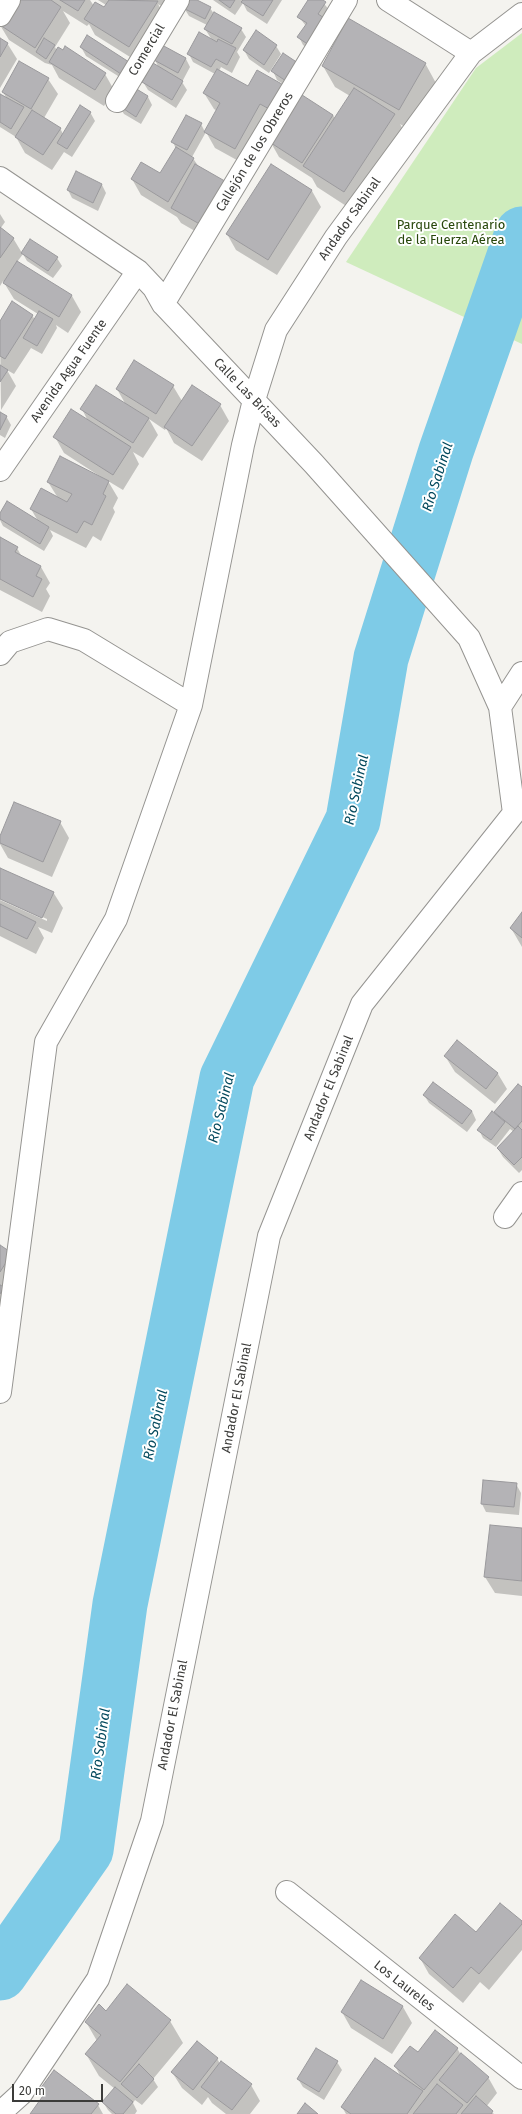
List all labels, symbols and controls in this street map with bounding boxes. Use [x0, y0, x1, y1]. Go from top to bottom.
street label: Comercial [125, 21, 169, 79]
street label: Callejón de los Obreros [213, 89, 297, 215]
street label: Andador Sabinal [316, 175, 384, 263]
park label: Parque Centenario de la Fuerza Aérea [397, 217, 505, 248]
street label: Avenida Agua Fuente [28, 316, 110, 426]
street label: Calle Las Brisas [210, 355, 284, 431]
water label: Río Sabinal [419, 440, 457, 514]
water label: Río Sabinal [341, 753, 373, 827]
street label: Andador El Sabinal [301, 1033, 357, 1143]
water label: Río Sabinal [205, 1071, 239, 1145]
street label: Andador El Sabinal [219, 1342, 255, 1454]
water label: Río Sabinal [140, 1388, 172, 1462]
street label: Andador El Sabinal [155, 1659, 191, 1771]
water label: Río Sabinal [88, 1707, 114, 1781]
street label: Los Laureles [370, 1957, 438, 2015]
scale bar [14, 2076, 105, 2102]
text: 20 m [19, 2084, 45, 2098]

